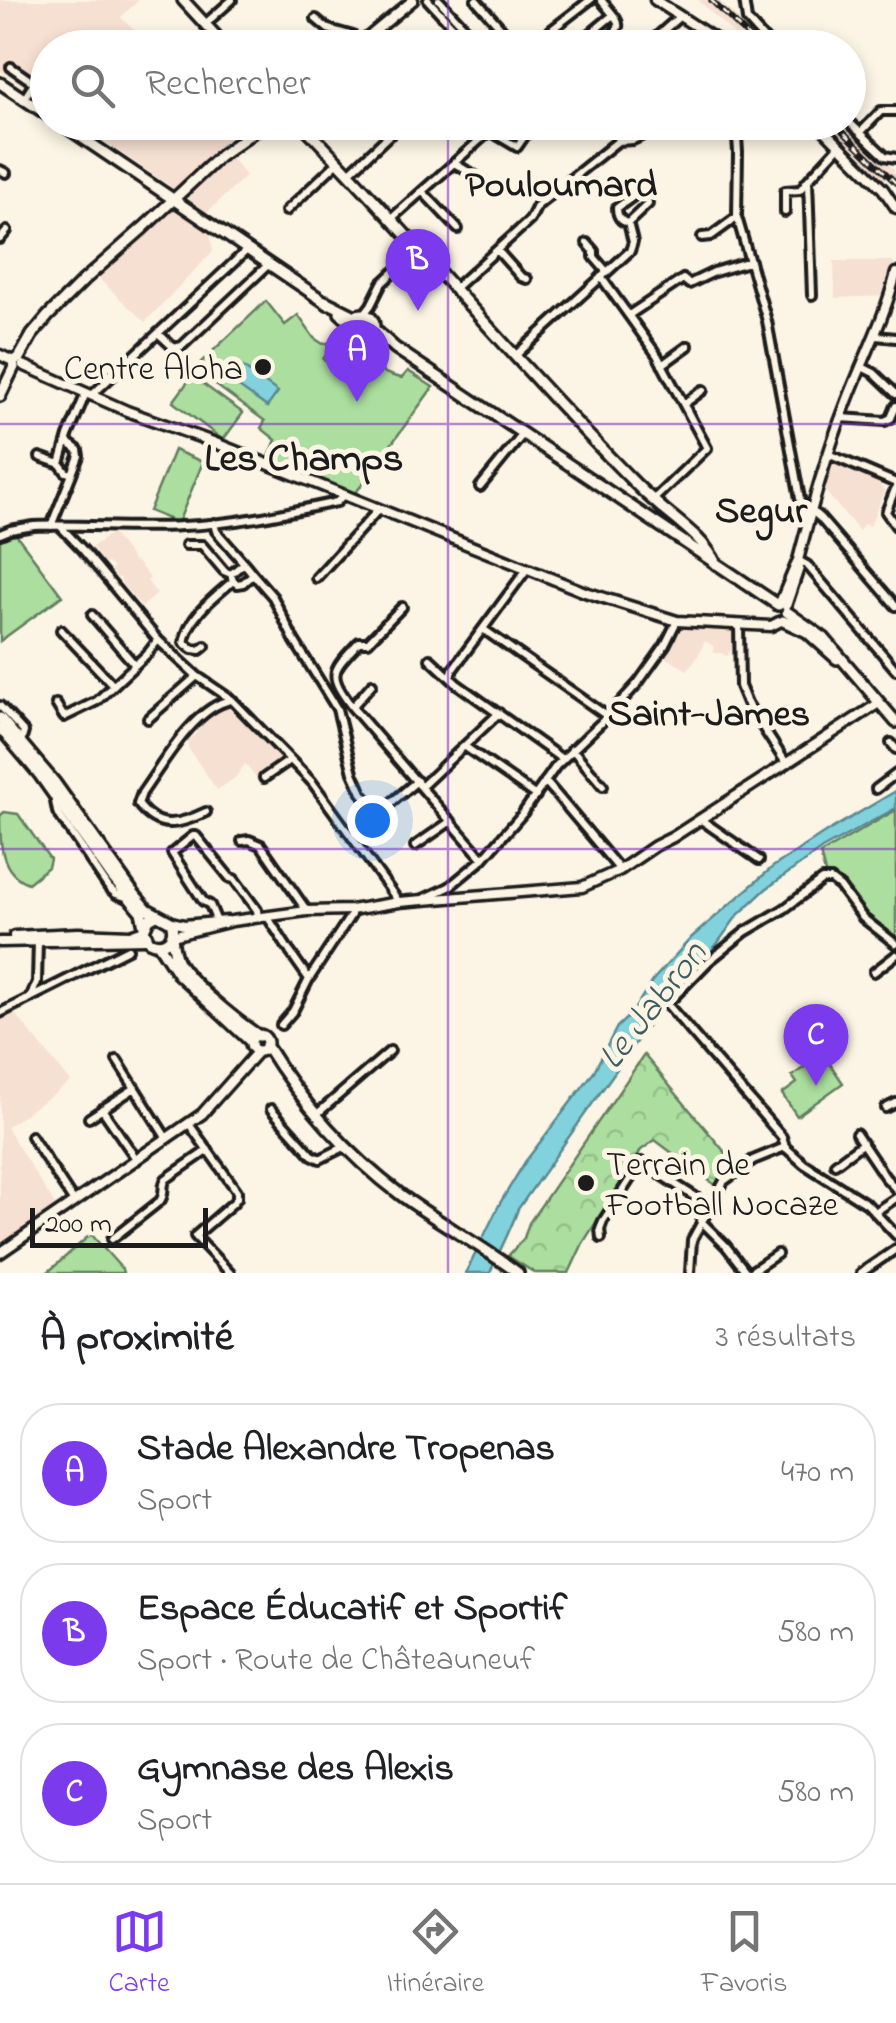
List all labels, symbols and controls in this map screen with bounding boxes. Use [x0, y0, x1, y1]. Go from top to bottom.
search box [30, 30, 866, 140]
text: Rechercher [145, 57, 311, 113]
icon: search [65, 58, 120, 113]
district label: Pouloumard [465, 159, 658, 215]
pin: B [386, 228, 450, 311]
pin: A [324, 320, 390, 402]
place label: Centre Aloha [64, 345, 243, 396]
marker: Centre Aloha [252, 356, 274, 378]
district label: Les Champs [205, 431, 403, 490]
district label: Segur [715, 485, 808, 541]
district label: Saint-James [608, 688, 810, 744]
your location [347, 795, 398, 846]
water label: Le Jabron [586, 929, 723, 1083]
pin: C [784, 1004, 848, 1086]
place label: Terrain de Football Nocaze [605, 1141, 839, 1232]
marker: Terrain de Football Nocaze [575, 1172, 597, 1194]
scale bar [30, 1203, 208, 1248]
text: 200 m [45, 1205, 112, 1246]
text: À proximité [40, 1308, 234, 1369]
text: 3 résultats [716, 1315, 856, 1362]
text: Stade Alexandre Tropenas [137, 1422, 555, 1478]
text: A [65, 1450, 84, 1497]
text: 470 m [781, 1450, 854, 1497]
text: Sport [137, 1478, 212, 1525]
text: Espace Éducatif et Sportif [137, 1582, 567, 1638]
text: B [64, 1610, 85, 1657]
text: 580 m [777, 1610, 854, 1657]
text: Sport · Route de Châteauneuf [137, 1638, 535, 1685]
text: Gymnase des Alexis [137, 1742, 454, 1798]
text: C [66, 1770, 83, 1817]
text: 580 m [777, 1770, 854, 1817]
text: Sport [137, 1798, 212, 1845]
tab: Carte [108, 1904, 170, 2005]
tab: Itinéraire [387, 1904, 484, 2005]
tab: Favoris [701, 1904, 788, 2005]

